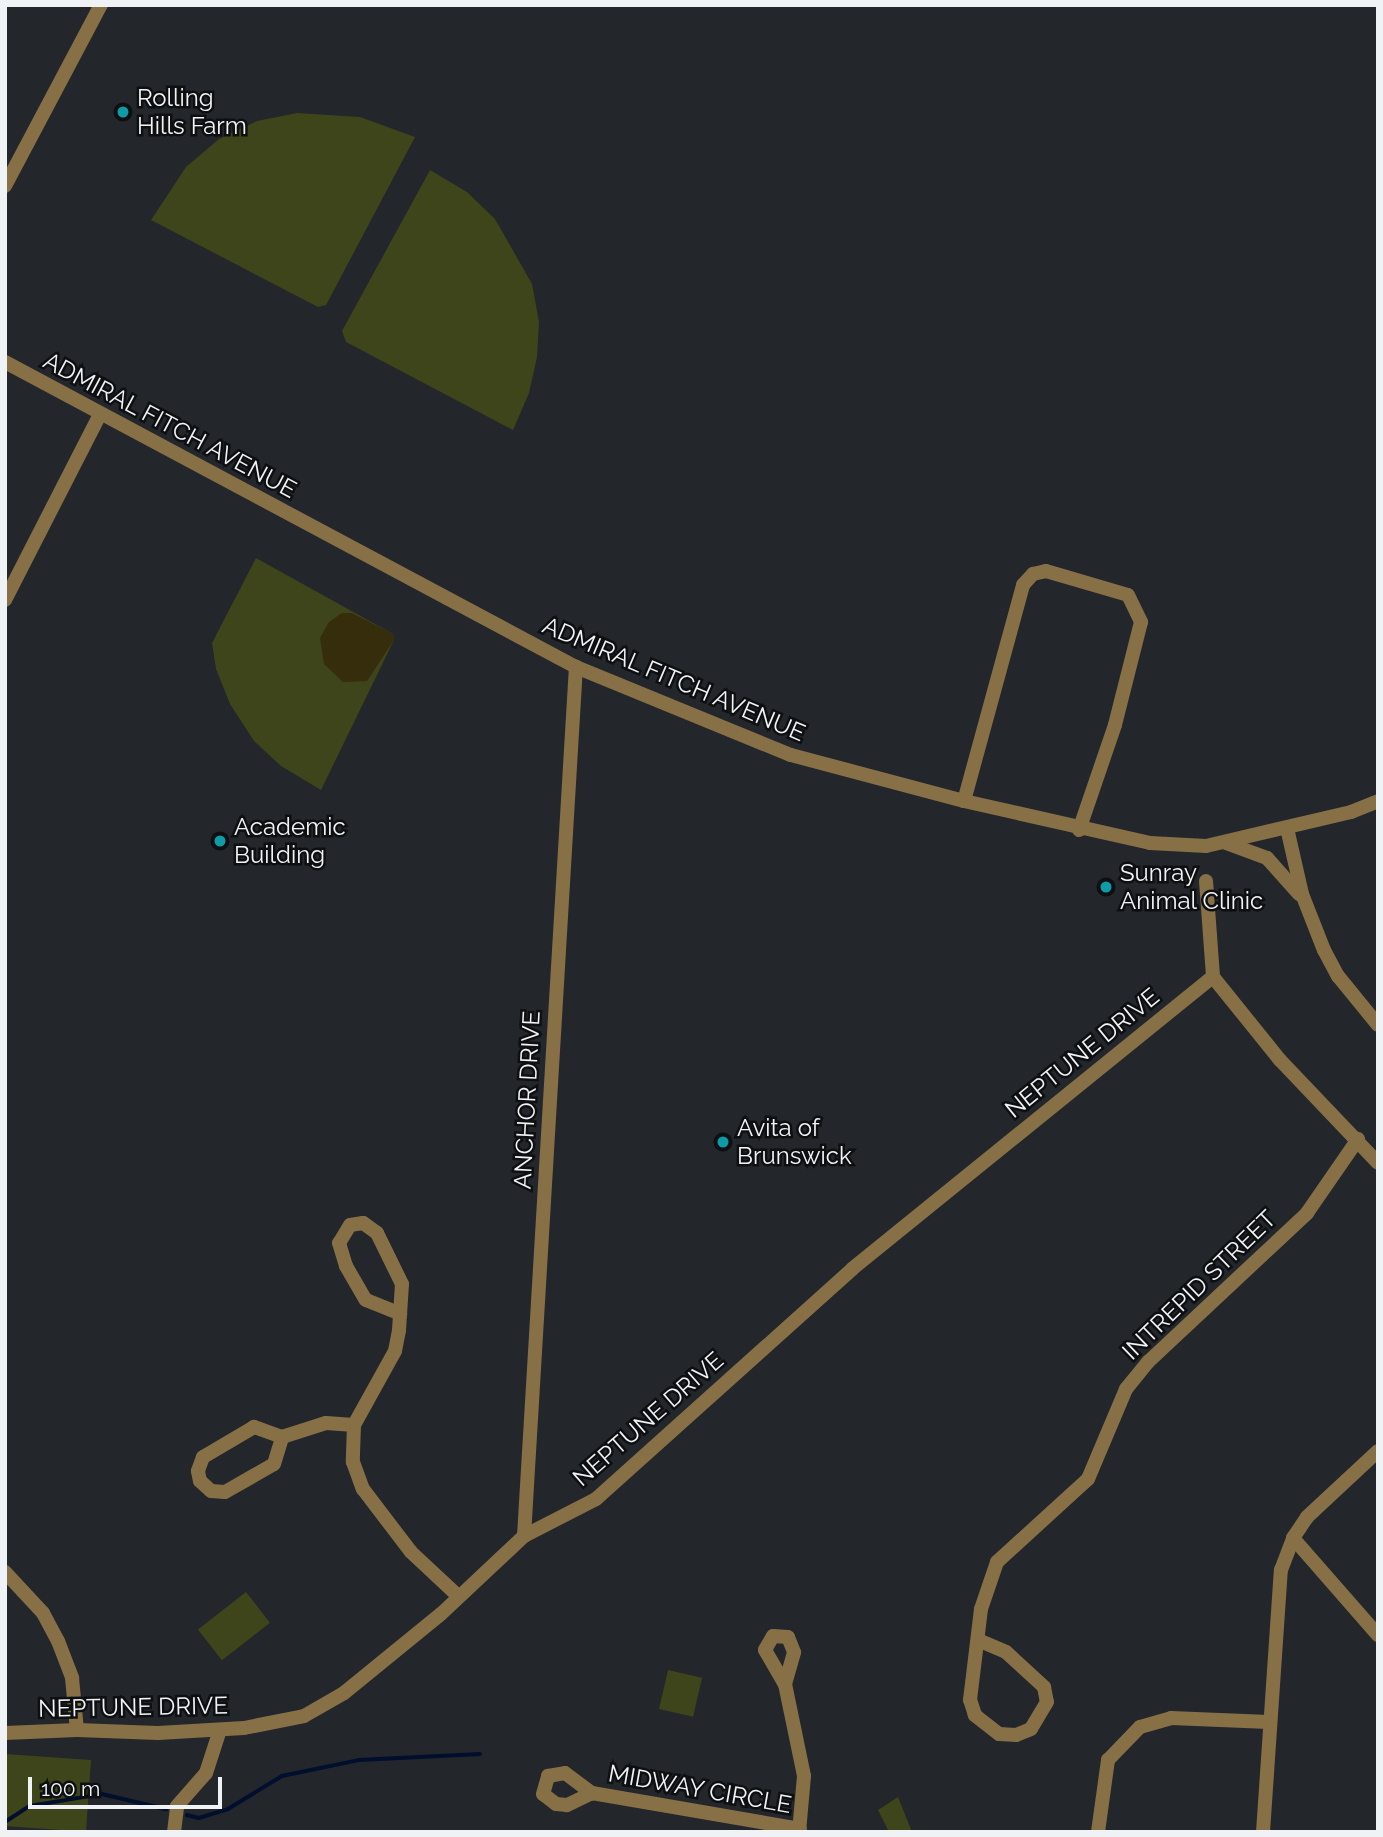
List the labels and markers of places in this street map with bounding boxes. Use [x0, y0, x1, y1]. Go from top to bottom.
place label: Rolling Hills Farm [137, 84, 247, 140]
marker: Rolling Hills Farm [115, 104, 131, 120]
place label: Academic Building [234, 813, 346, 869]
marker: Academic Building [212, 833, 228, 849]
place label: Sunray Animal Clinic [1120, 859, 1264, 915]
marker: Sunray Animal Clinic [1098, 879, 1114, 895]
place label: Avita of Brunswick [737, 1114, 852, 1170]
marker: Avita of Brunswick [715, 1134, 731, 1150]

